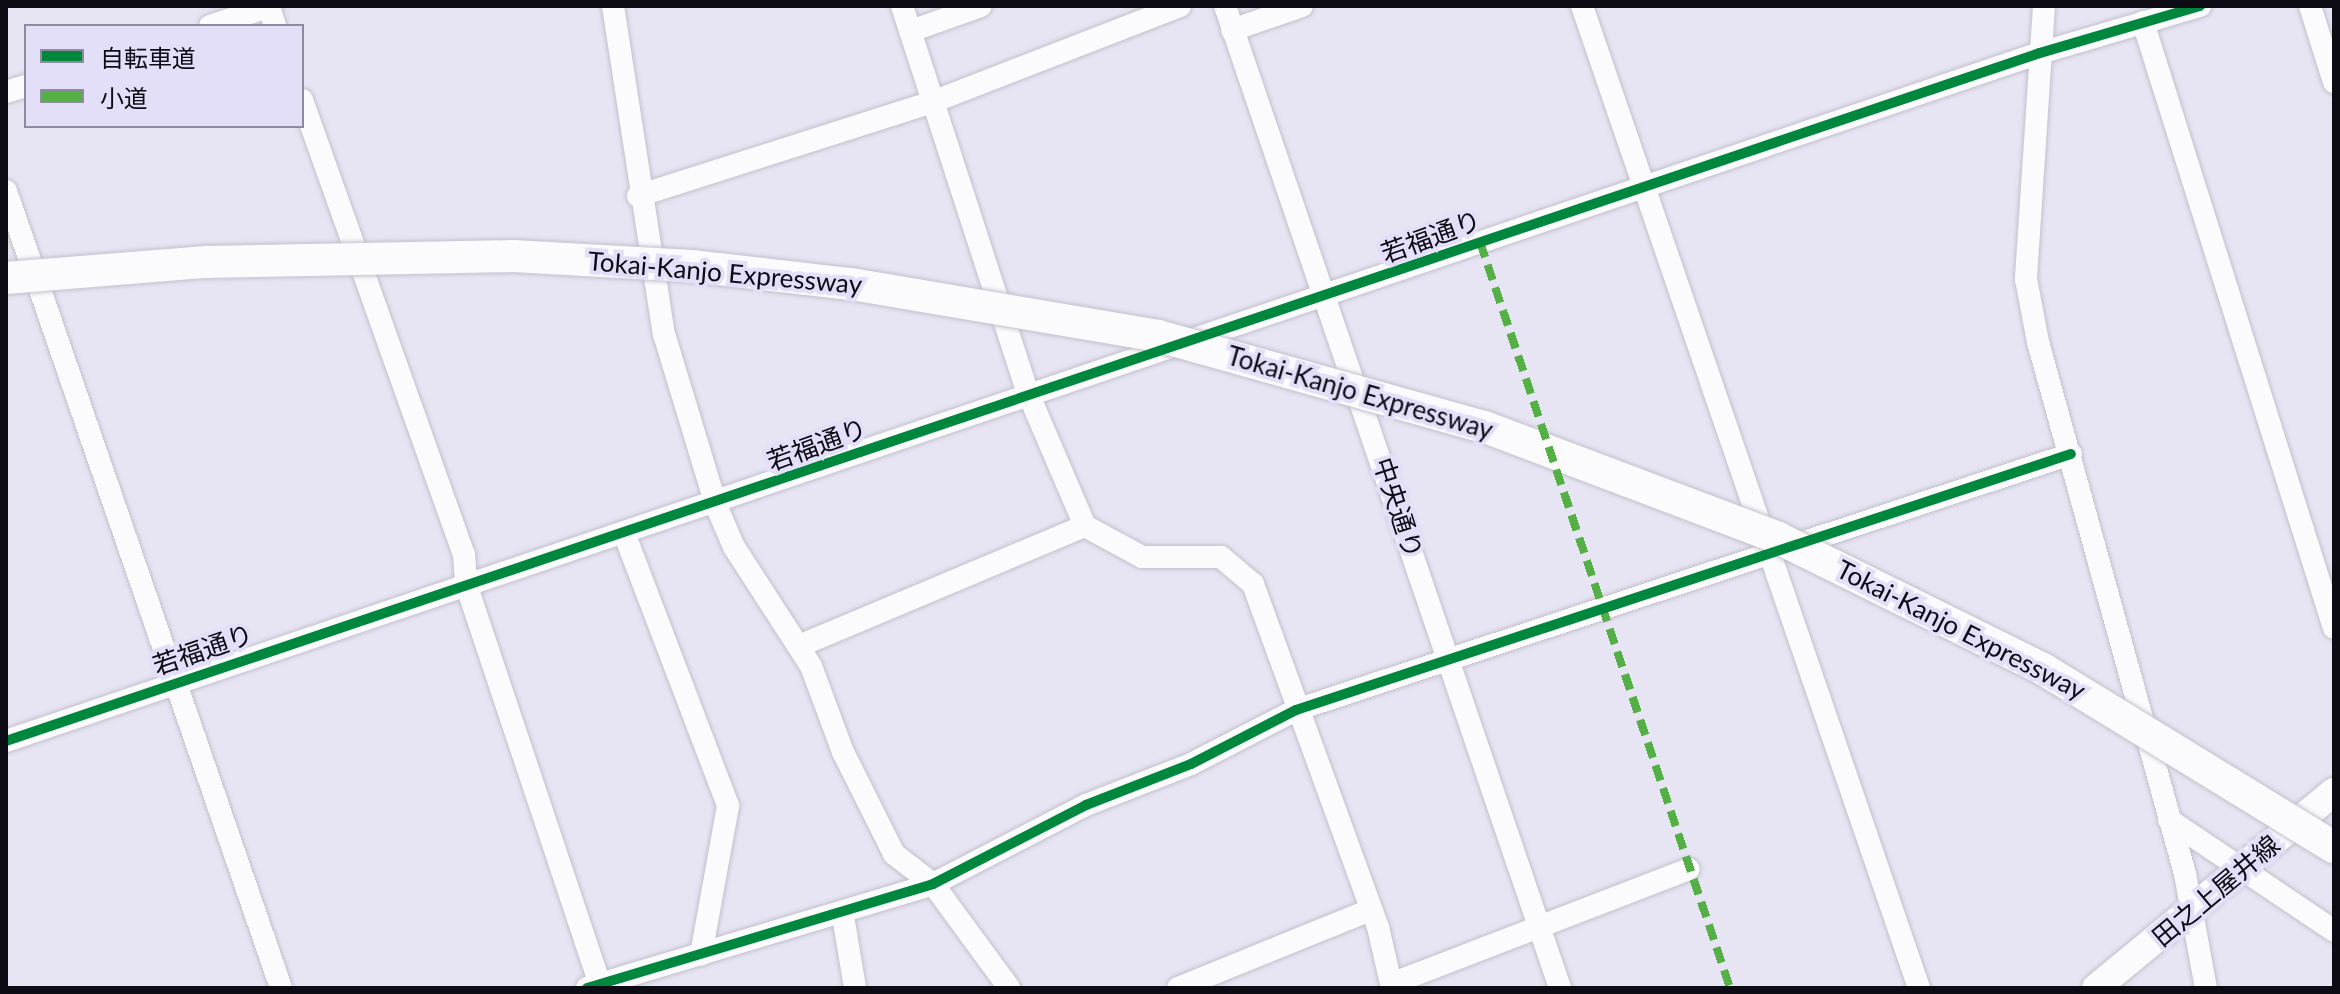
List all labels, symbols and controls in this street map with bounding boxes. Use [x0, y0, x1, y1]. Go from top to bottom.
legend [24, 24, 304, 128]
text: 自転車道 [100, 43, 196, 72]
text: 小道 [100, 83, 148, 112]
street label: 若福通り [1377, 205, 1485, 269]
street label: Tokai-Kanjo Expressway [587, 245, 863, 301]
street label: Tokai-Kanjo Expressway [1223, 340, 1497, 446]
street label: 若福通り [763, 413, 871, 477]
street label: 中央通り [1367, 454, 1429, 562]
street label: Tokai-Kanjo Expressway [1831, 554, 2091, 706]
street label: 若福通り [149, 618, 257, 682]
street label: 田之上屋井線 [2146, 829, 2286, 953]

